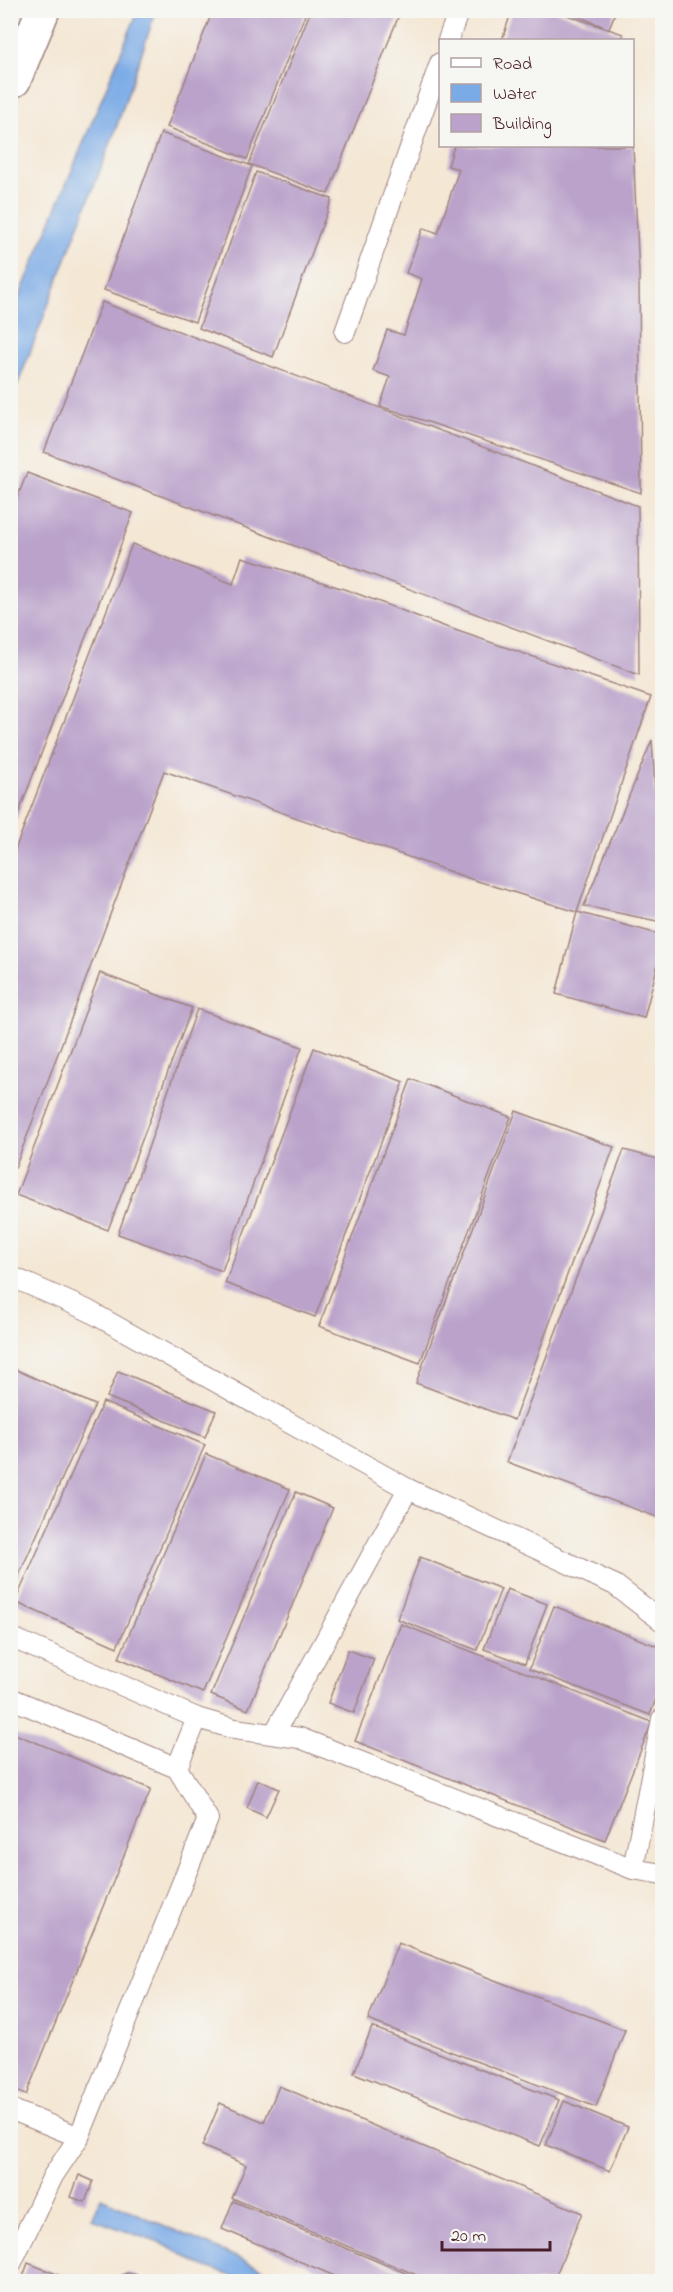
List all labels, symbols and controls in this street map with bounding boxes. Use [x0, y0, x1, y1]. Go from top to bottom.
legend [439, 39, 634, 147]
text: Road [493, 52, 532, 78]
text: Water [493, 82, 537, 108]
text: Building [492, 112, 552, 139]
scale bar [442, 2214, 550, 2252]
text: 20 m [451, 2224, 486, 2250]

